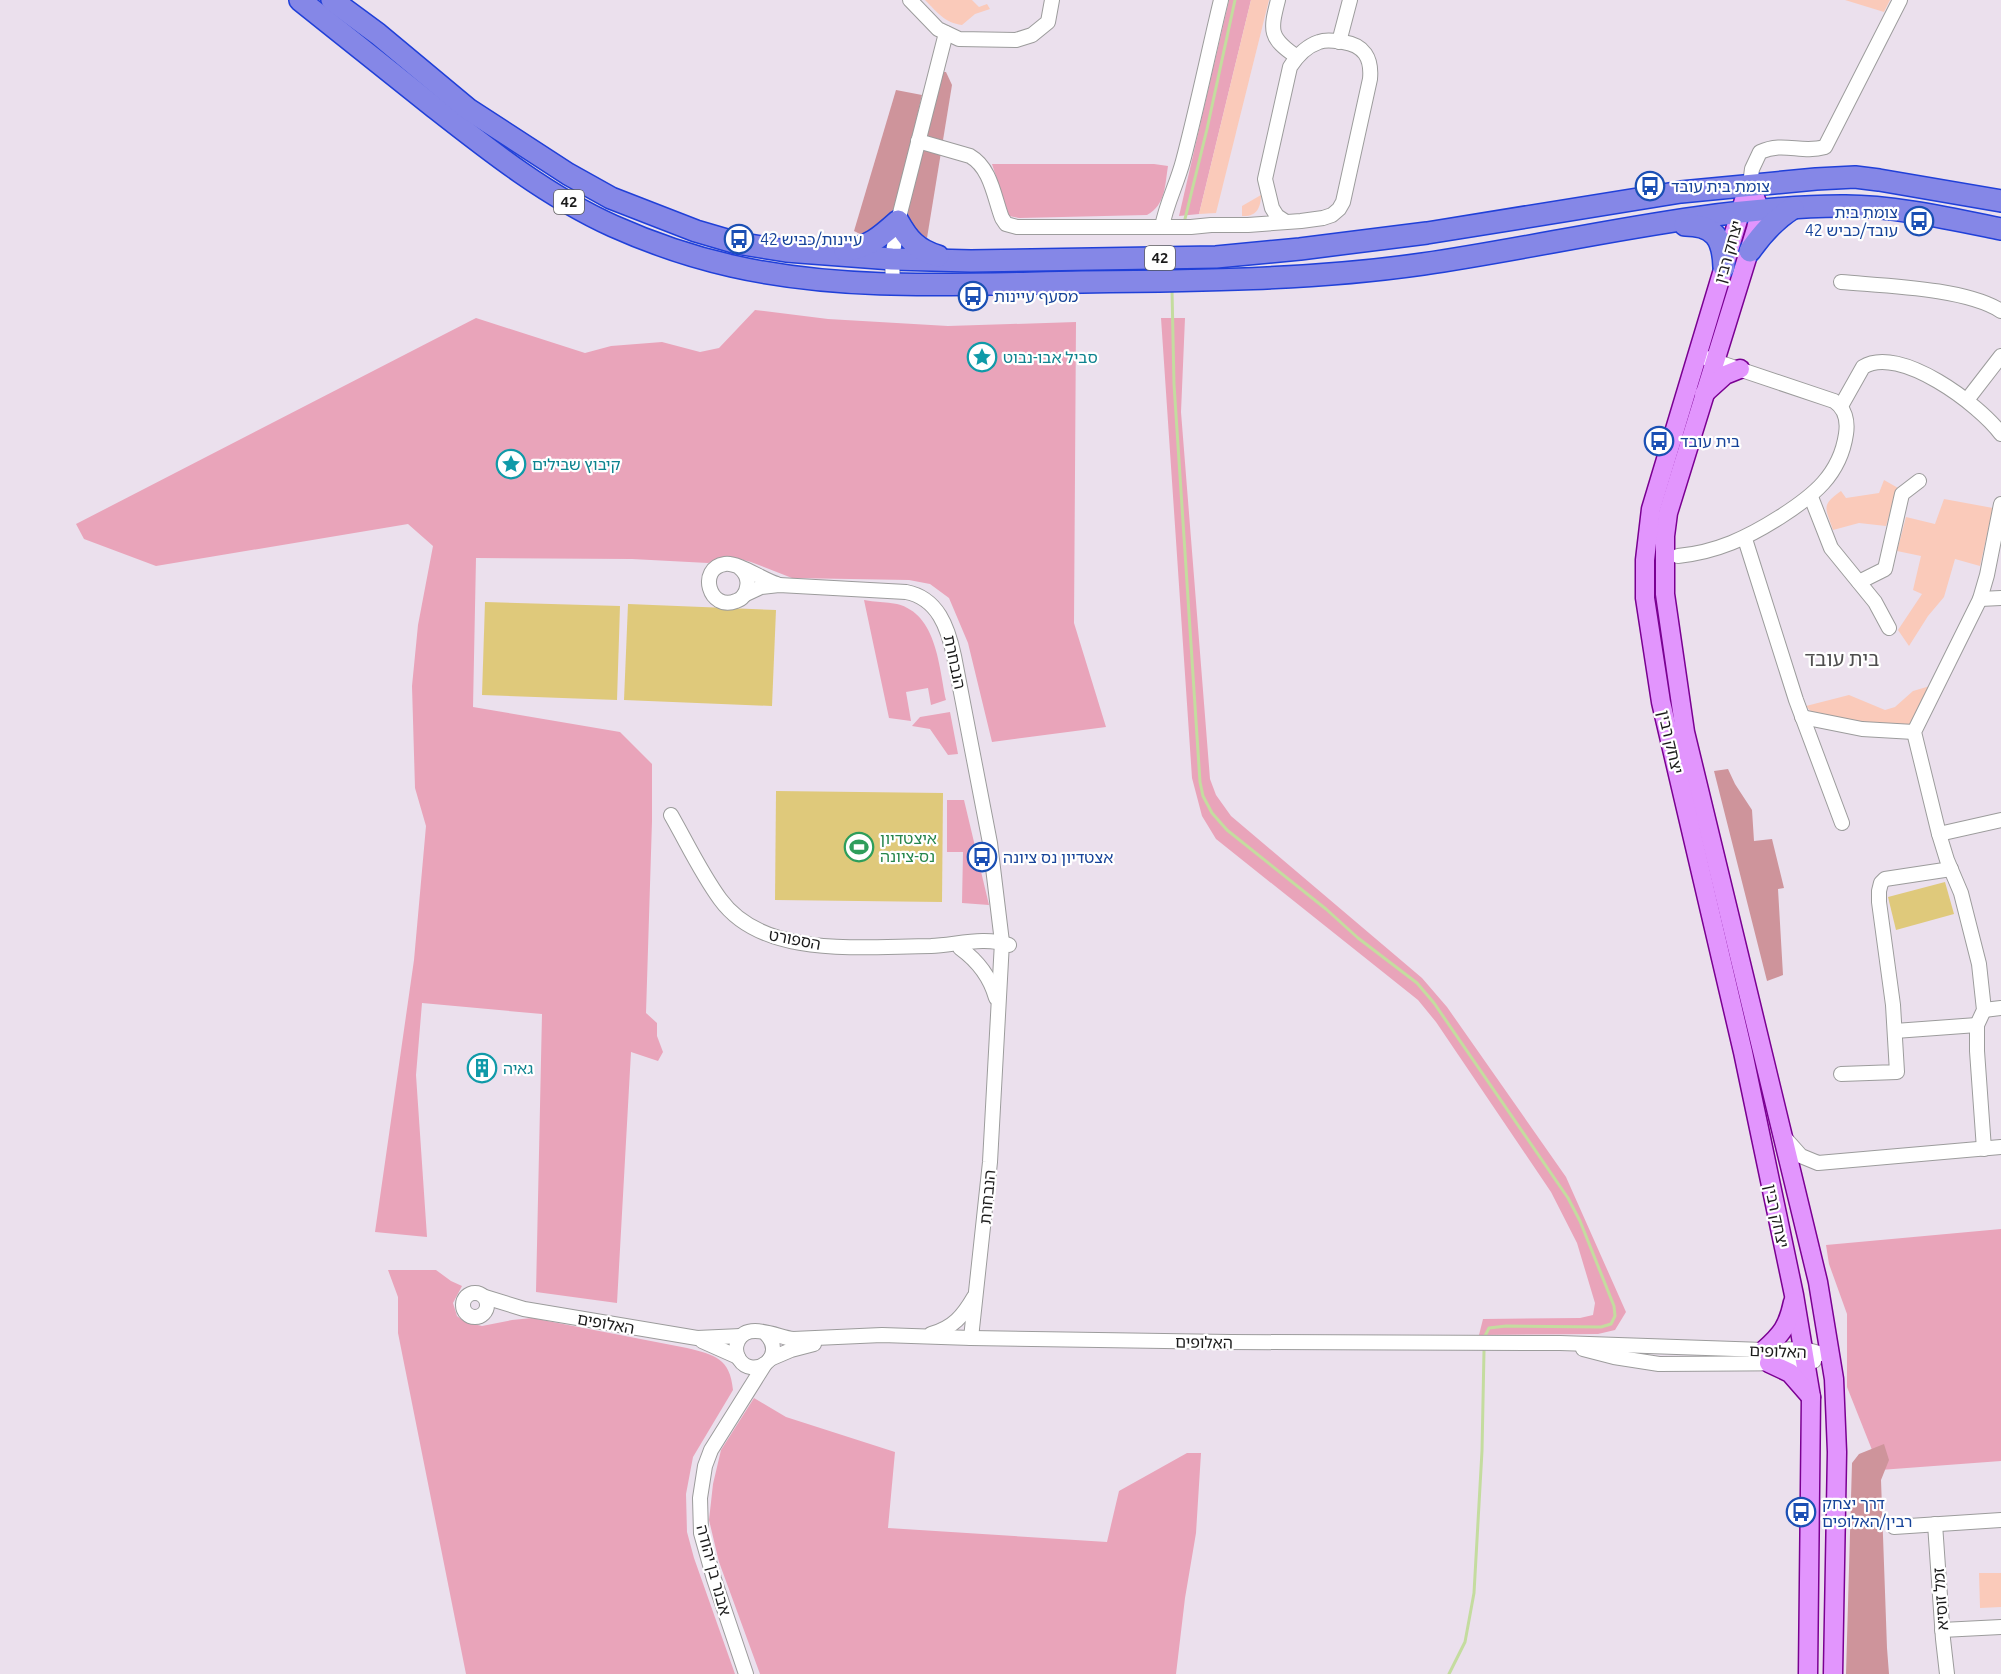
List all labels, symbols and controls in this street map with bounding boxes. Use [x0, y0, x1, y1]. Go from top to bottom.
bus stop icon: צומת בית עובד [1634, 170, 1666, 202]
place label: צומת בית עובד [1671, 177, 1770, 195]
road number: 42 [554, 190, 584, 214]
place label: צומת בית עובד/כביש 42 [1805, 203, 1898, 239]
bus stop icon: צומת בית עובד/כביש 42 [1903, 205, 1935, 237]
street label: יצחק רבין [1710, 218, 1746, 286]
bus stop icon: עיינות/כביש 42 [723, 223, 755, 255]
place label: עיינות/כביש 42 [760, 230, 862, 248]
road number: 42 [1145, 246, 1175, 270]
bus stop icon: מסעף עיינות [957, 280, 989, 312]
place label: מסעף עיינות [994, 287, 1078, 305]
place icon: סביל אבו-נבוט [966, 341, 998, 373]
place label: סביל אבו-נבוט [1003, 348, 1098, 366]
bus stop icon: בית עובד [1643, 425, 1675, 457]
place label: בית עובד [1680, 432, 1740, 450]
place icon: קיבוץ שבילים [495, 448, 527, 480]
place label: קיבוץ שבילים [532, 455, 621, 473]
street label: הנבחרת [940, 633, 970, 691]
district label: בית עובד [1804, 647, 1880, 670]
street label: יצחק רבין [1655, 708, 1687, 776]
place label: איצטדיון נס-ציונה [880, 829, 937, 865]
sports icon: איצטדיון נס-ציונה [843, 831, 875, 863]
bus stop icon: אצטדיון נס ציונה [966, 841, 998, 873]
place label: אצטדיון נס ציונה [1003, 848, 1113, 866]
street label: הספורט [767, 925, 823, 953]
building icon: גאיה [466, 1052, 498, 1084]
place label: גאיה [503, 1059, 533, 1077]
street label: הנבחרת [976, 1169, 998, 1225]
street label: יצחק רבין [1761, 1182, 1793, 1250]
street label: האלופים [576, 1309, 636, 1337]
street label: האלופים [1175, 1332, 1233, 1352]
street label: האלופים [1749, 1341, 1807, 1361]
place label: דרך יצחק רבין/האלופים [1822, 1494, 1912, 1530]
bus stop icon: דרך יצחק רבין/האלופים [1785, 1496, 1817, 1528]
street label: אבנר בן יהודה [693, 1523, 735, 1617]
street label: זמל זוסיא [1929, 1567, 1951, 1631]

